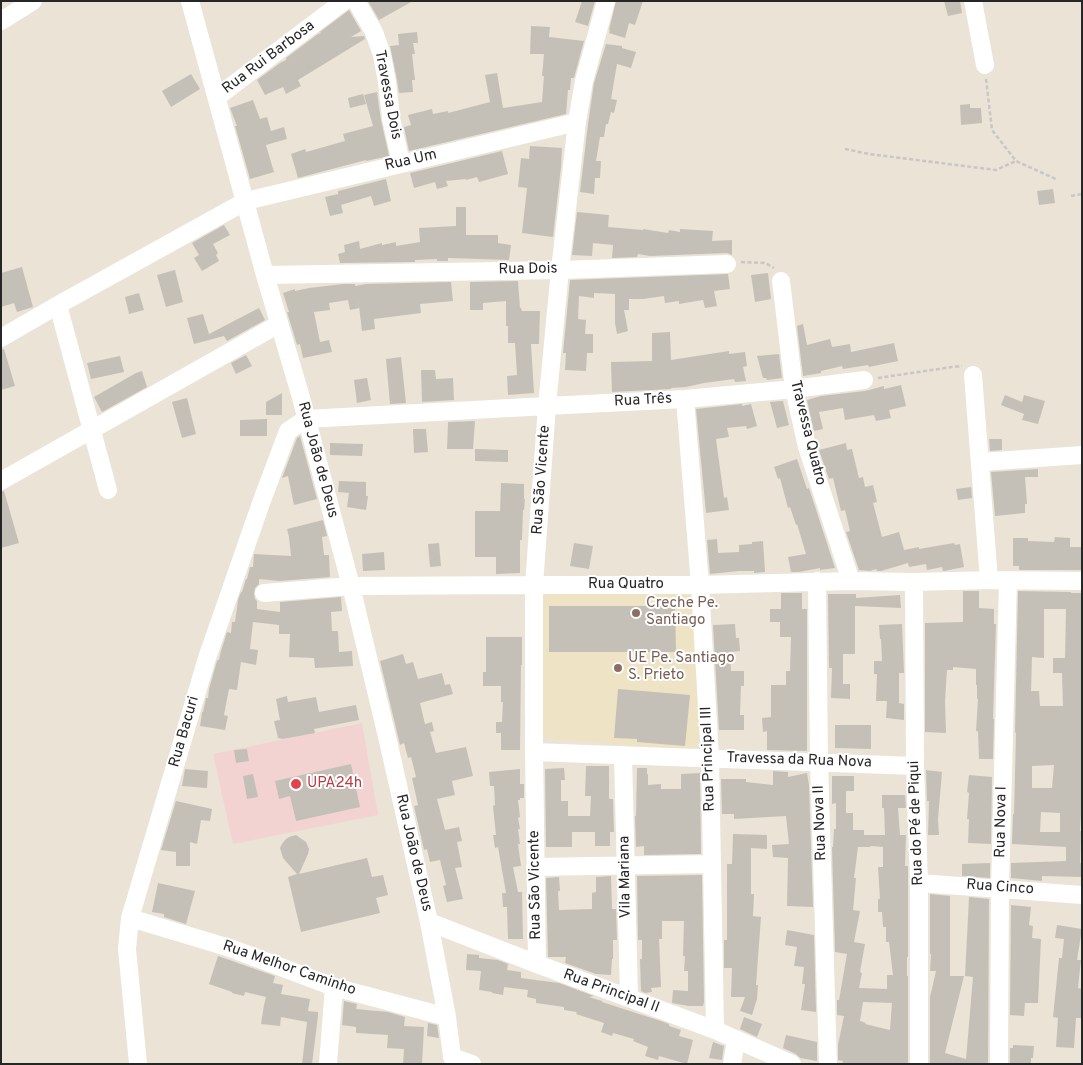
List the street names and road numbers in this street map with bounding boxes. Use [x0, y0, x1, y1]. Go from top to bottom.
street label: Rua Rui Barbosa [219, 17, 319, 99]
street label: Travessa Dois [369, 49, 405, 141]
street label: Rua Um [383, 146, 439, 176]
street label: Rua Dois [498, 260, 558, 280]
street label: Travessa Quatro [785, 379, 829, 487]
street label: Rua Três [614, 390, 672, 412]
street label: Rua João de Deus [293, 400, 341, 520]
street label: Rua São Vicente [529, 425, 555, 535]
street label: Rua Quatro [588, 576, 664, 594]
street label: Rua Bacuri [166, 694, 204, 770]
street label: Rua Principal III [698, 706, 720, 812]
street label: Travessa da Rua Nova [726, 749, 872, 773]
street label: Rua do Pé de Piqui [906, 760, 928, 886]
street label: Rua Nova II [811, 785, 831, 861]
street label: Rua Nova I [992, 786, 1012, 858]
street label: Rua João de Deus [391, 793, 435, 913]
street label: Rua São Vicente [526, 830, 546, 940]
street label: Vila Mariana [616, 836, 636, 918]
street label: Rua Cinco [966, 877, 1034, 899]
street label: Rua Melhor Caminho [220, 938, 358, 1000]
street label: Rua Principal II [560, 966, 662, 1018]

